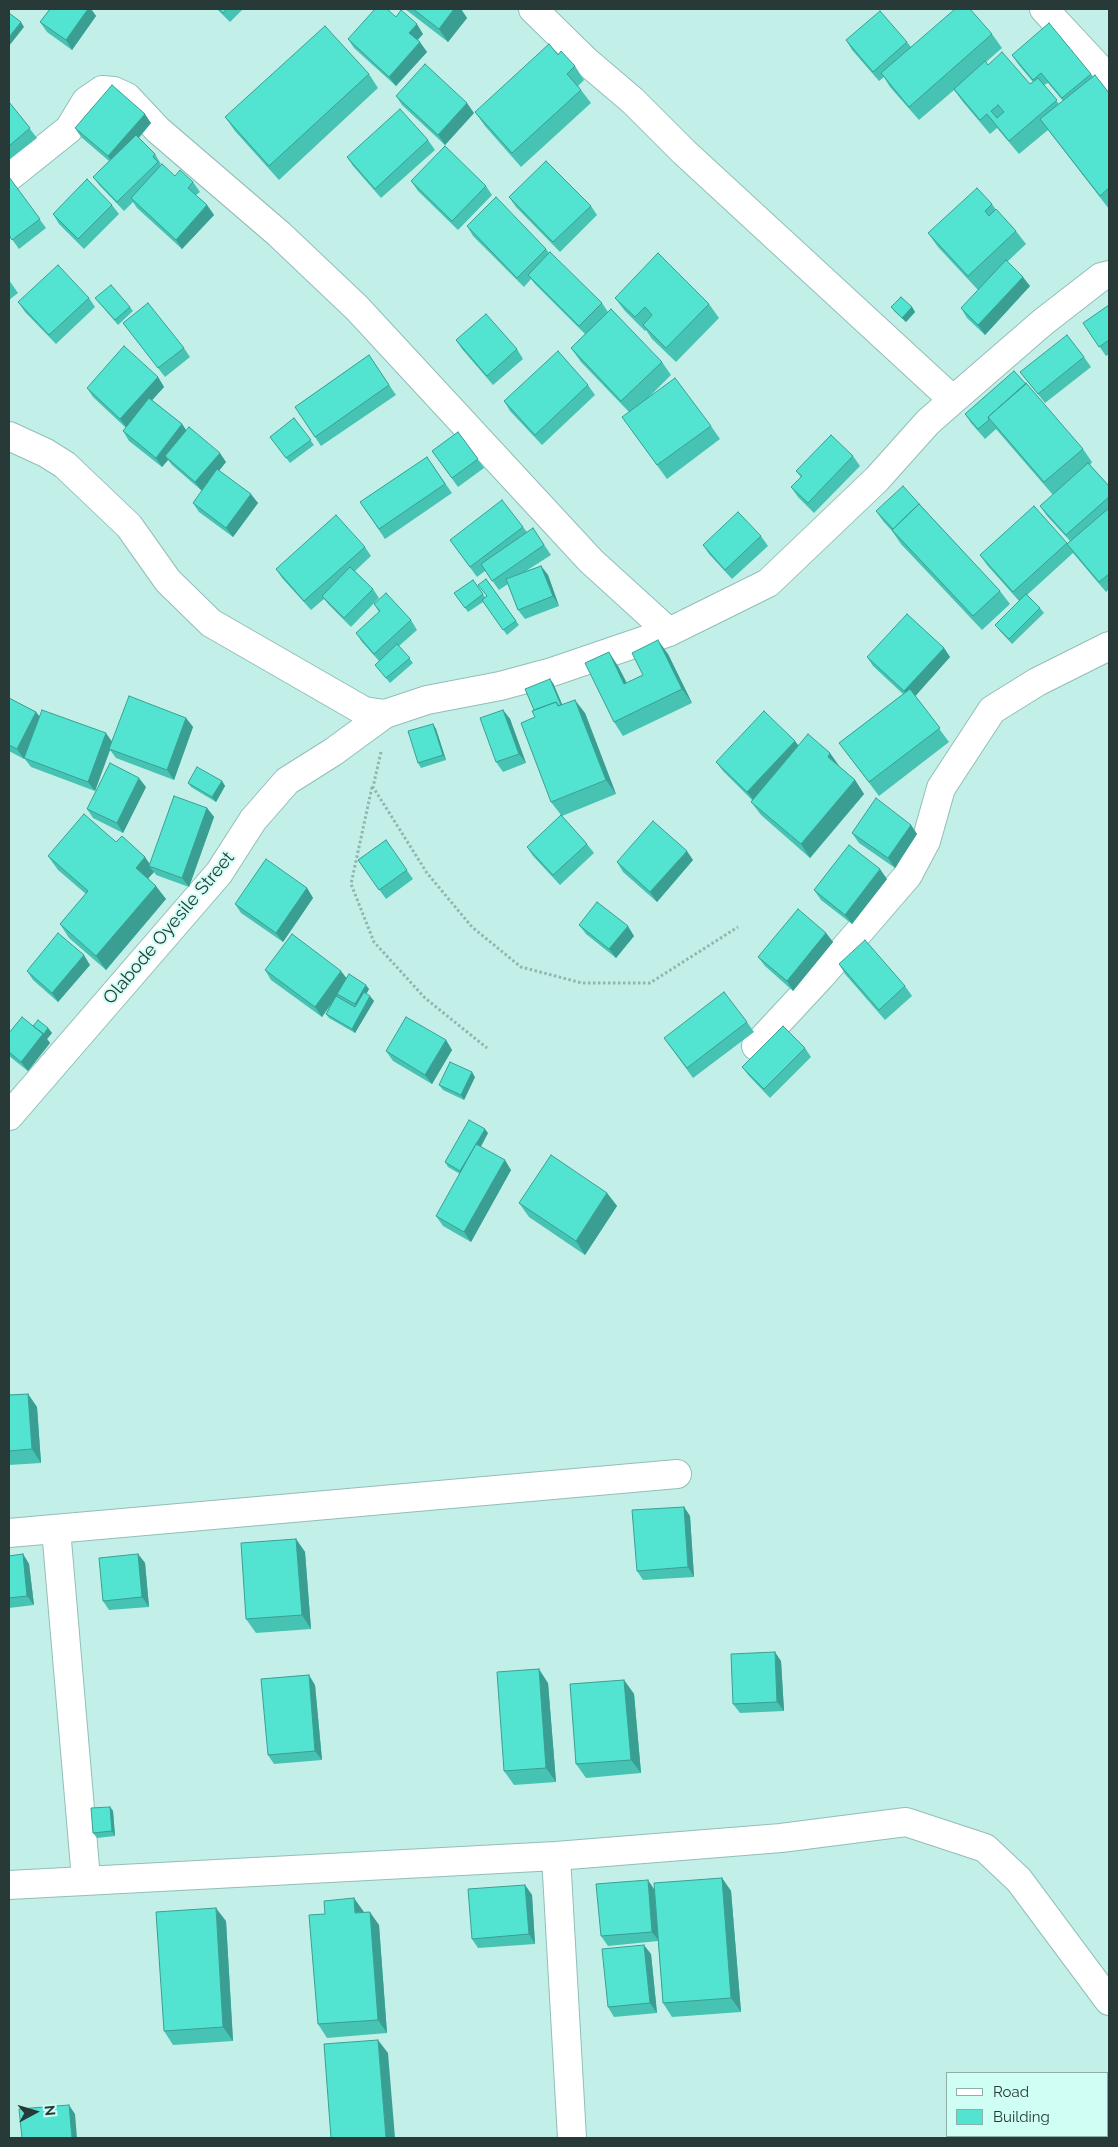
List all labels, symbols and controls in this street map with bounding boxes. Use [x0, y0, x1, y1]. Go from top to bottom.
street label: Olabode Oyesile Street [99, 847, 239, 1009]
legend [946, 2072, 1108, 2137]
text: Road [993, 2083, 1029, 2101]
north arrow [10, 2087, 60, 2137]
text: N [41, 2104, 58, 2117]
text: Building [993, 2108, 1050, 2126]

